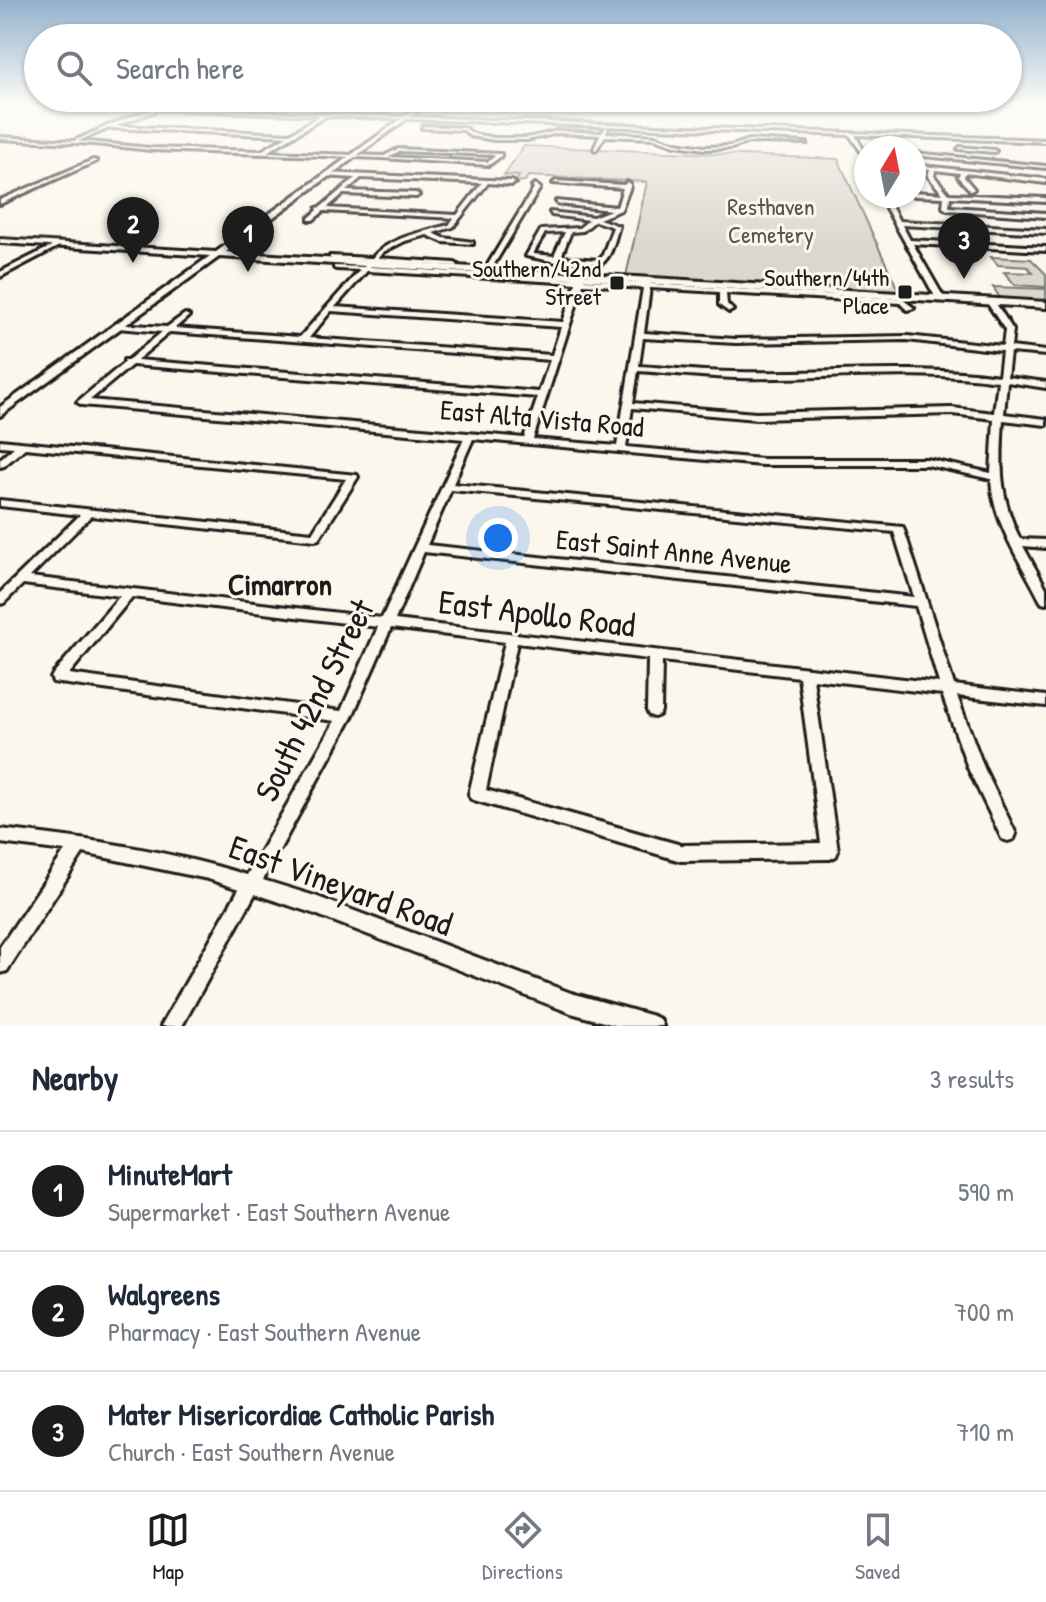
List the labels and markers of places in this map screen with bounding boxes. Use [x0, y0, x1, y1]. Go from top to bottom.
pin: 2 [107, 197, 159, 263]
pin: 1 [222, 206, 274, 272]
pin: 3 [938, 213, 990, 279]
place label: Southern/42nd Street [472, 252, 602, 312]
place label: Southern/44th Place [764, 261, 889, 321]
marker: Southern/42nd Street [608, 274, 626, 292]
marker: Southern/44th Place [896, 283, 914, 301]

